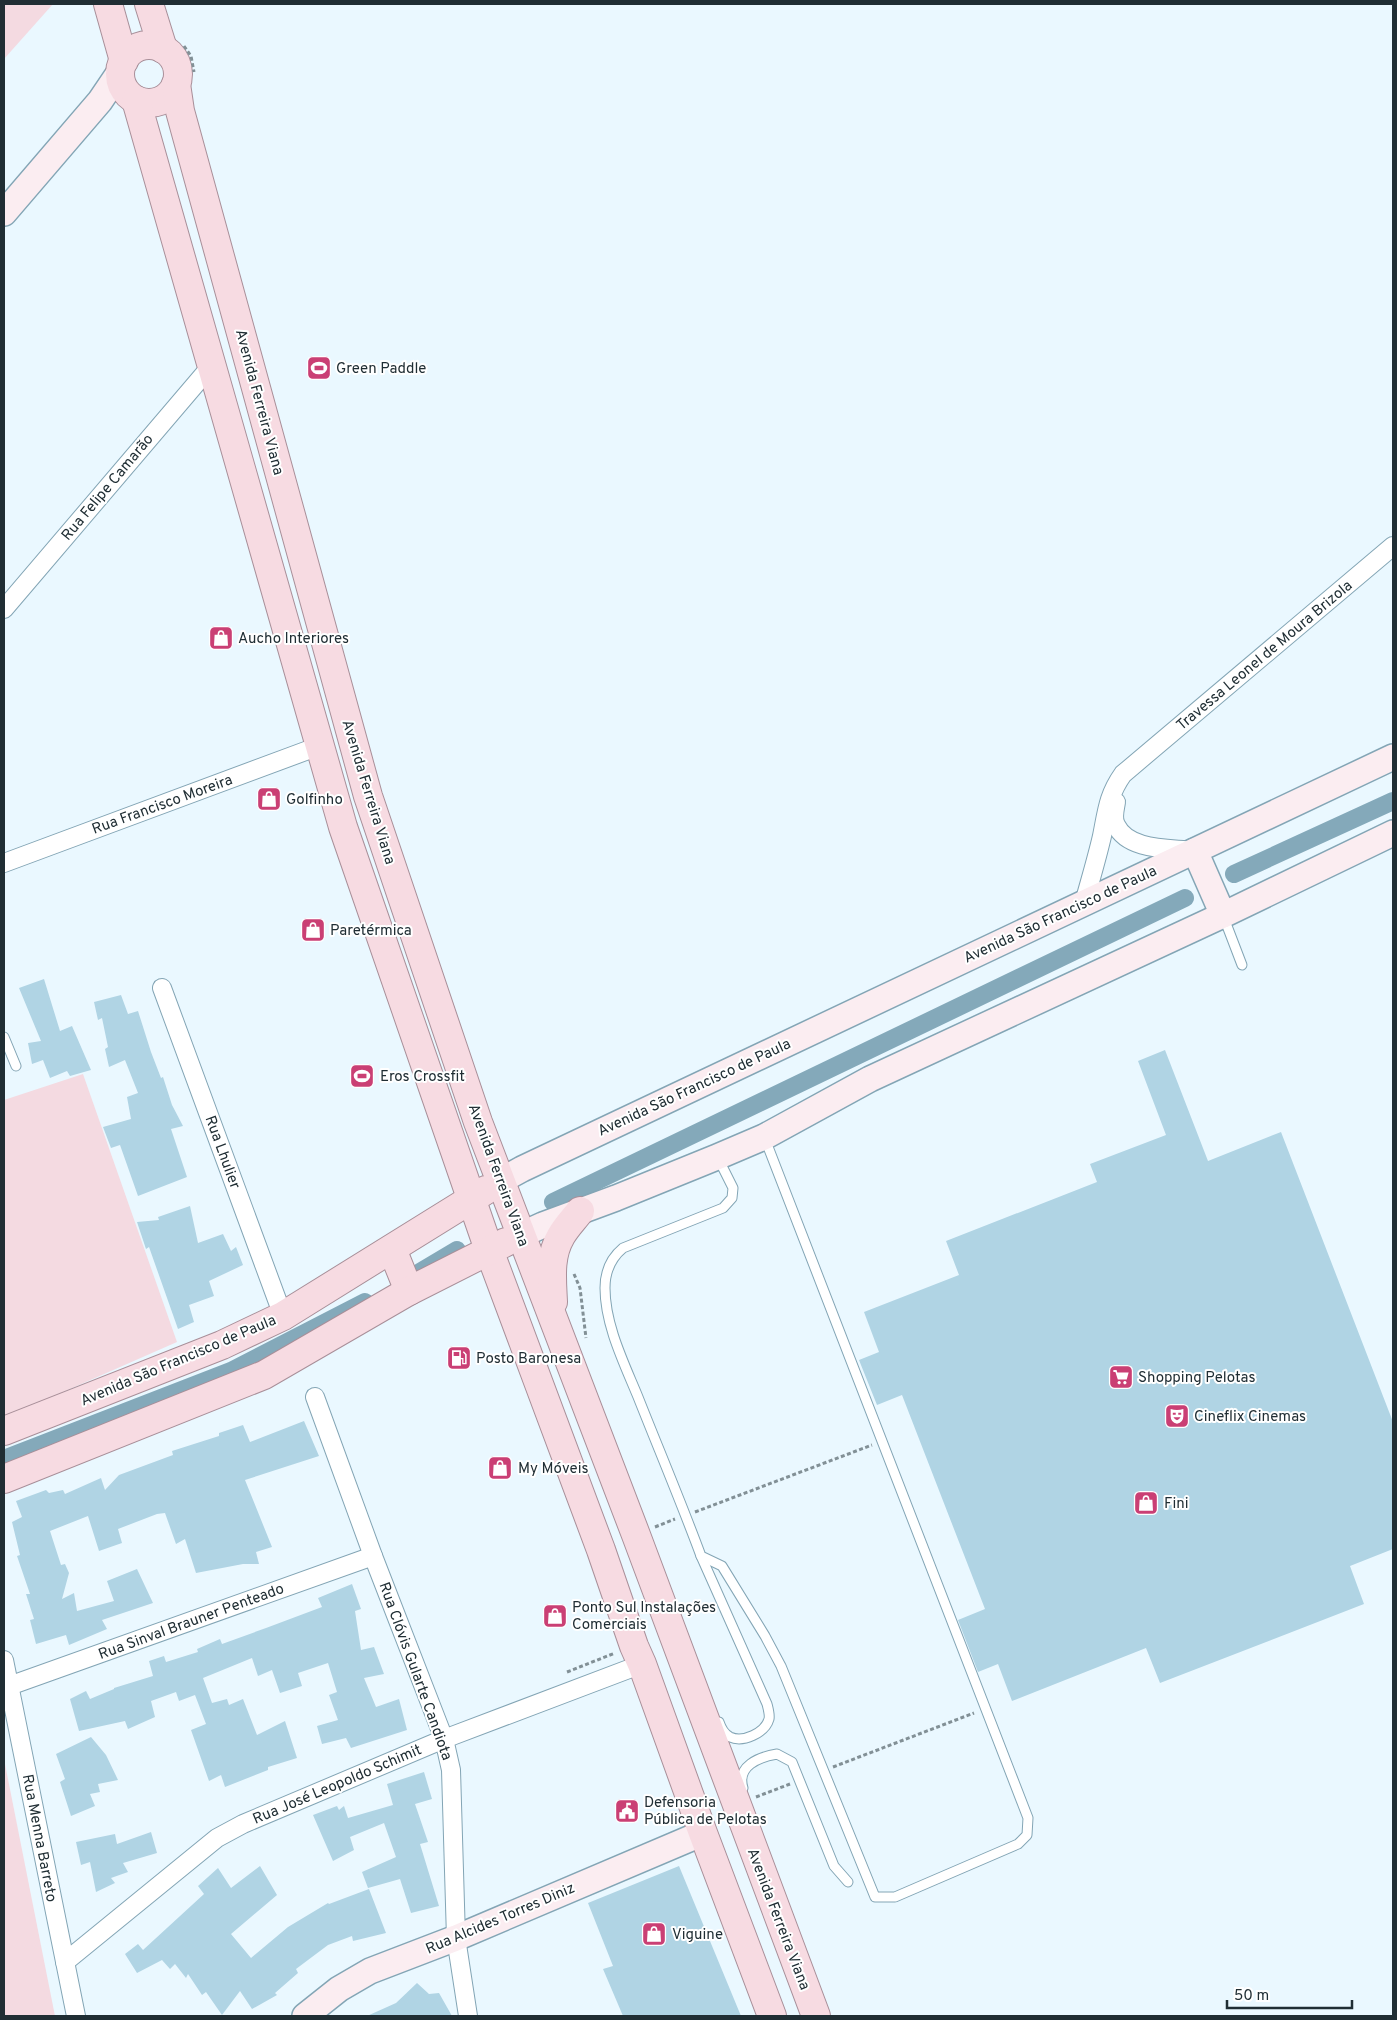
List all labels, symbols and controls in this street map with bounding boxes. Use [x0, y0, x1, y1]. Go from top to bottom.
street label: Avenida Ferreira Viana [230, 327, 287, 477]
sports icon: Green Paddle [306, 355, 332, 381]
place label: Green Paddle [336, 360, 426, 379]
street label: Rua Felipe Camarão [58, 431, 158, 545]
street label: Travessa Leonel de Moura Brizola [1173, 577, 1357, 735]
shop icon: Aucho Interiores [208, 625, 234, 651]
place label: Aucho Interiores [238, 630, 349, 649]
street label: Avenida Ferreira Viana [337, 718, 399, 867]
street label: Rua Francisco Moreira [90, 771, 235, 840]
shop icon: Golfinho [256, 786, 282, 812]
place label: Golfinho [286, 791, 343, 810]
street label: Avenida São Francisco de Paula [961, 862, 1160, 969]
shop icon: Paretérmica [300, 917, 326, 943]
place label: Paretérmica [330, 922, 412, 941]
street label: Avenida São Francisco de Paula [595, 1035, 794, 1142]
sports icon: Eros Crossfit [349, 1063, 375, 1089]
place label: Eros Crossfit [380, 1068, 465, 1087]
street label: Avenida Ferreira Viana [463, 1102, 532, 1249]
street label: Rua Lhulier [200, 1113, 244, 1192]
street label: Avenida São Francisco de Paula [78, 1311, 279, 1411]
fuel station icon: Posto Baronesa [446, 1345, 472, 1371]
place label: Posto Baronesa [476, 1350, 581, 1369]
supermarket icon: Shopping Pelotas [1108, 1364, 1134, 1390]
place label: Shopping Pelotas [1138, 1369, 1255, 1388]
theatre icon: Cineflix Cinemas [1164, 1403, 1190, 1429]
place label: Cineflix Cinemas [1194, 1408, 1306, 1427]
shop icon: My Móveis [487, 1455, 513, 1481]
place label: My Móveis [518, 1460, 589, 1479]
shop icon: Fini [1133, 1490, 1159, 1516]
place label: Fini [1164, 1495, 1189, 1514]
street label: Rua Sinval Brauner Penteado [96, 1580, 287, 1665]
street label: Rua Clóvis Gularte Candiota [374, 1580, 456, 1763]
place label: Ponto Sul Instalações Comerciais [572, 1599, 716, 1635]
shop icon: Ponto Sul Instalações Comerciais [542, 1603, 568, 1629]
street label: Rua José Leopoldo Schimit [250, 1741, 425, 1830]
street label: Rua Menna Barreto [17, 1773, 60, 1904]
place label: Defensoria Pública de Pelotas [644, 1794, 767, 1830]
public building icon: Defensoria Pública de Pelotas [614, 1798, 640, 1824]
street label: Avenida Ferreira Viana [742, 1846, 813, 1993]
street label: Rua Alcides Torres Diniz [423, 1879, 578, 1959]
shop icon: Viguine [641, 1921, 667, 1947]
place label: Viguine [672, 1926, 723, 1945]
scale bar [1227, 1978, 1352, 2010]
text: 50 m [1234, 1987, 1269, 2006]

